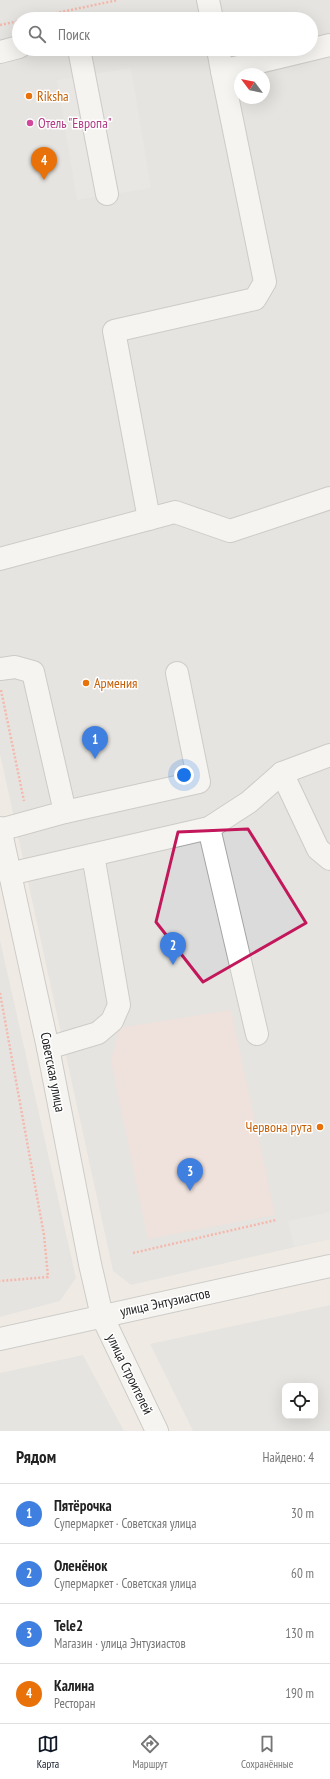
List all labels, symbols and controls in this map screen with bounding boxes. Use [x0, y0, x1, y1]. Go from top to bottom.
search box [12, 12, 318, 56]
icon: search [26, 23, 48, 45]
text: Поиск [58, 25, 90, 44]
north arrow [234, 68, 270, 104]
place label: Riksha [37, 87, 69, 105]
marker: Riksha [24, 91, 34, 101]
place label: Отель "Европа" [38, 114, 112, 132]
marker: Отель "Европа" [25, 118, 35, 128]
pin: 4 [31, 147, 57, 180]
place label: Армения [94, 674, 137, 692]
marker: Армения [81, 678, 91, 688]
pin: 1 [82, 726, 108, 759]
your location [174, 765, 194, 785]
pin: 2 [160, 932, 186, 965]
street label: Советская улица [36, 1031, 70, 1113]
place label: Червона рута [246, 1118, 312, 1136]
marker: Червона рута [315, 1122, 325, 1132]
pin: 3 [177, 1158, 203, 1191]
street label: улица Энтузиастов [118, 1284, 212, 1320]
street label: улица Строителей [103, 1331, 157, 1417]
map controls [282, 1383, 318, 1419]
button: locate [282, 1383, 318, 1419]
text: Рядом [16, 1446, 56, 1468]
text: Найдено: 4 [263, 1449, 314, 1466]
text: Пятёрочка [54, 1496, 112, 1515]
text: 1 [26, 1505, 32, 1522]
text: 30 m [291, 1505, 314, 1522]
text: Супермаркет · Советская улица [54, 1515, 196, 1532]
text: Оленёнок [54, 1556, 107, 1575]
text: 2 [26, 1565, 32, 1582]
text: 60 m [291, 1565, 314, 1582]
text: Супермаркет · Советская улица [54, 1575, 196, 1592]
text: Tele2 [54, 1616, 83, 1635]
text: 3 [26, 1625, 32, 1642]
text: 130 m [285, 1625, 314, 1642]
text: Магазин · улица Энтузиастов [54, 1635, 186, 1652]
text: Калина [54, 1676, 94, 1695]
text: 4 [26, 1685, 32, 1702]
text: 190 m [285, 1685, 314, 1702]
text: Ресторан [54, 1695, 95, 1712]
tab: Карта [37, 1733, 59, 1771]
tab: Маршрут [132, 1733, 168, 1771]
tab: Сохранённые [241, 1733, 293, 1771]

